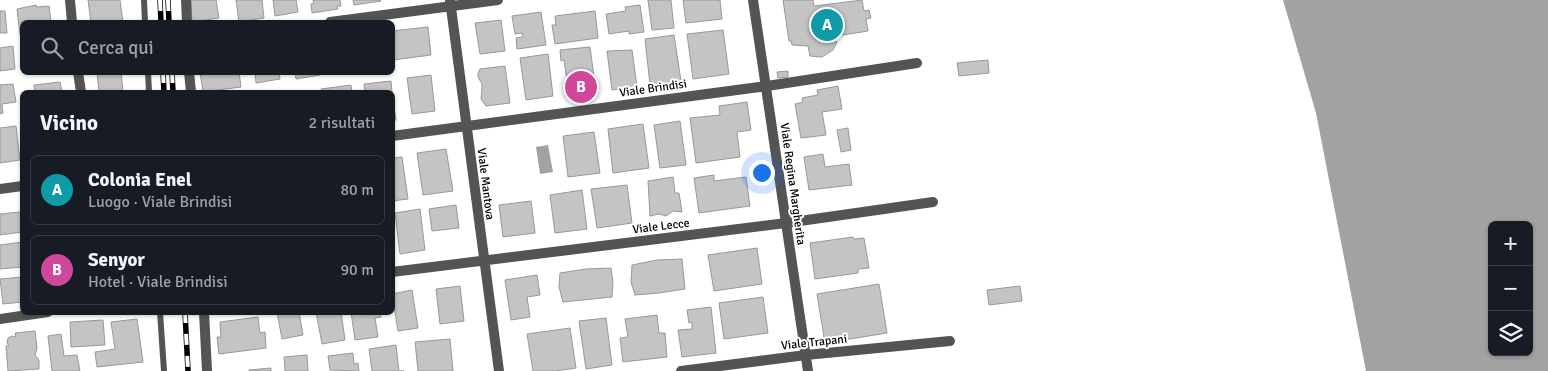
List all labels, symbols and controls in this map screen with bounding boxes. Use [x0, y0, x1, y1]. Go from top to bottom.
pin: A [811, 6, 843, 44]
search box [20, 20, 395, 75]
icon: search [38, 34, 66, 62]
text: Cerca qui [78, 36, 154, 60]
pin: B [565, 68, 597, 106]
street label: Viale Brindisi [618, 76, 688, 101]
text: Vicino [40, 110, 98, 136]
text: 2 risultati [309, 113, 375, 133]
street label: Viale Regina Margherita [777, 122, 809, 246]
street label: Viale Mantova [474, 147, 497, 221]
your location [749, 160, 775, 186]
text: Colonia Enel [88, 168, 192, 192]
text: A [52, 180, 62, 200]
text: 80 m [340, 180, 374, 200]
text: Luogo · Viale Brindisi [88, 192, 232, 212]
street label: Viale Lecce [632, 216, 690, 237]
map controls [1488, 221, 1533, 356]
button: + [1488, 221, 1533, 266]
text: Senyor [88, 248, 145, 272]
text: B [52, 260, 62, 280]
text: 90 m [340, 260, 374, 280]
button: − [1488, 266, 1533, 311]
text: Hotel · Viale Brindisi [88, 272, 228, 292]
button: layers [1488, 311, 1533, 356]
street label: Viale Trapani [780, 332, 848, 353]

